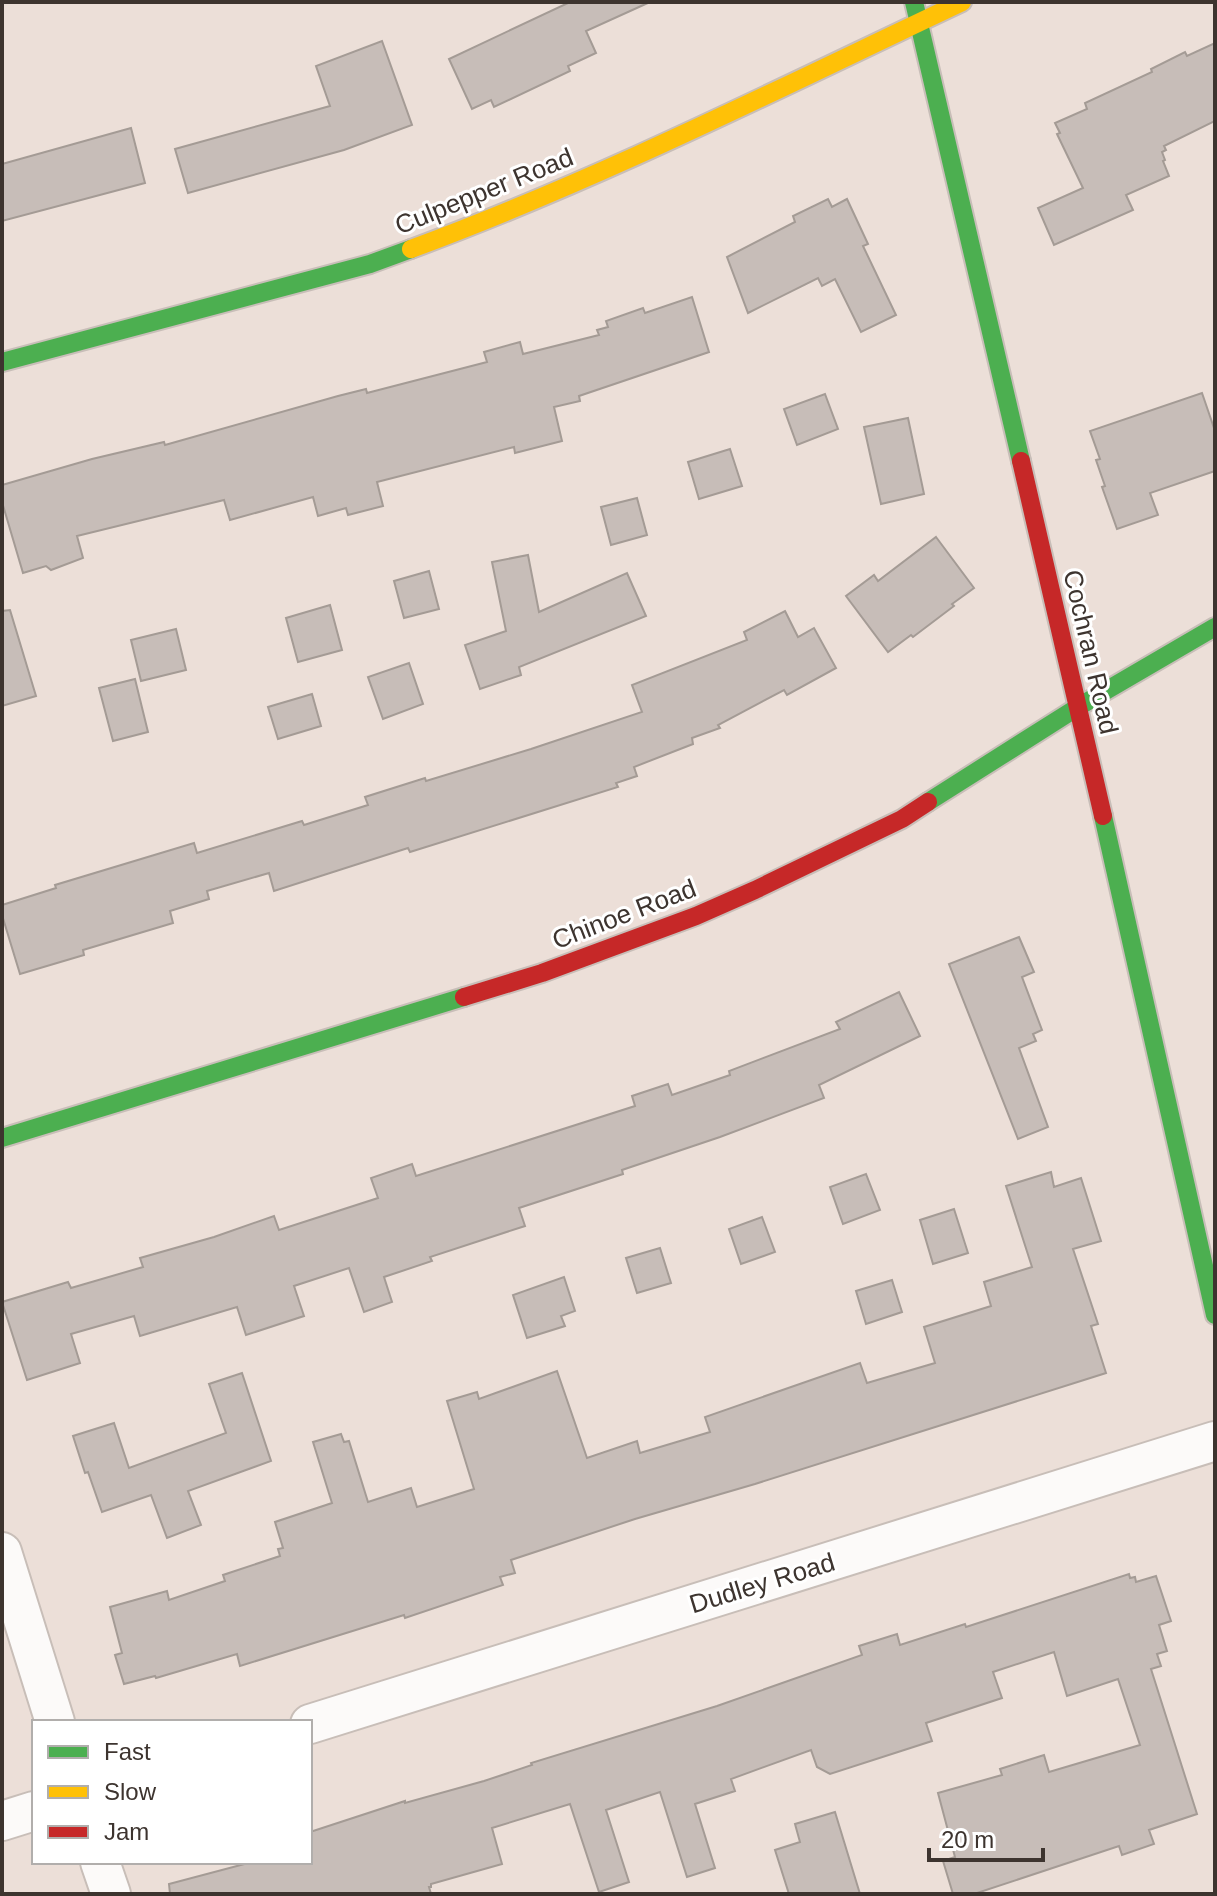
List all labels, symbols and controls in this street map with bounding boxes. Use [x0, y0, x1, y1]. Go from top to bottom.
street label: Culpepper Road [391, 142, 577, 240]
street label: Cochran Road [1058, 567, 1124, 737]
street label: Chinoe Road [548, 873, 700, 955]
street label: Dudley Road [686, 1547, 838, 1619]
legend [32, 1720, 312, 1864]
text: Fast [104, 1738, 151, 1765]
text: Slow [104, 1778, 157, 1805]
scale bar [929, 1812, 1043, 1862]
text: Jam [104, 1818, 149, 1845]
text: 20 m [941, 1826, 994, 1853]

